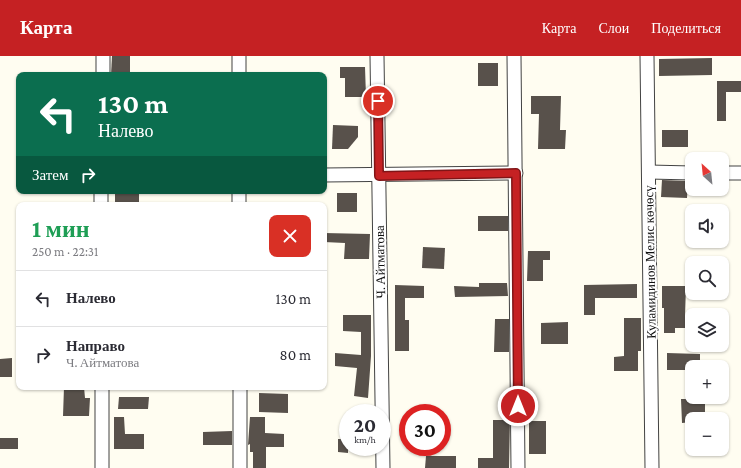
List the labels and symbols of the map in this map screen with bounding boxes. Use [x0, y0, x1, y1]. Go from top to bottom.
pin [361, 84, 395, 118]
north arrow [685, 152, 729, 196]
street label: Куламидинов Мелис көчөсү [641, 185, 659, 339]
street label: Ч. Айтматова [372, 225, 388, 299]
position arrow [497, 385, 539, 427]
speed limit sign: 30 [399, 404, 451, 456]

